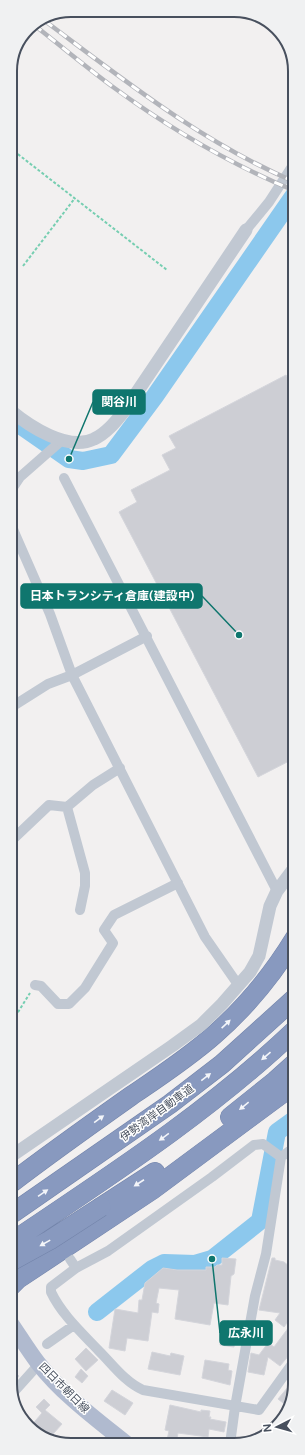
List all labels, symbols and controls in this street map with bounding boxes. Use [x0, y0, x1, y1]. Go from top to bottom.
callout: 関谷川 [93, 390, 145, 414]
text: 関谷川 [101, 395, 137, 409]
callout: 日本トランシティ倉庫(建設中) [21, 584, 202, 608]
text: 日本トランシティ倉庫(建設中) [30, 589, 195, 603]
one-way arrow [221, 1020, 230, 1029]
one-way arrow [261, 1052, 271, 1061]
one-way arrow [200, 1073, 211, 1081]
street label: 伊勢湾岸自動車道 [118, 1082, 196, 1144]
one-way arrow [238, 1102, 249, 1111]
one-way arrow [94, 1115, 105, 1123]
one-way arrow [159, 1133, 169, 1141]
one-way arrow [134, 1179, 144, 1187]
one-way arrow [38, 1189, 48, 1197]
one-way arrow [39, 1239, 50, 1246]
callout: 広永川 [220, 1321, 272, 1345]
text: 広永川 [228, 1326, 264, 1340]
street label: 四日市朝日線 [36, 1360, 92, 1416]
north arrow [257, 1407, 297, 1447]
text: N [261, 1423, 274, 1433]

